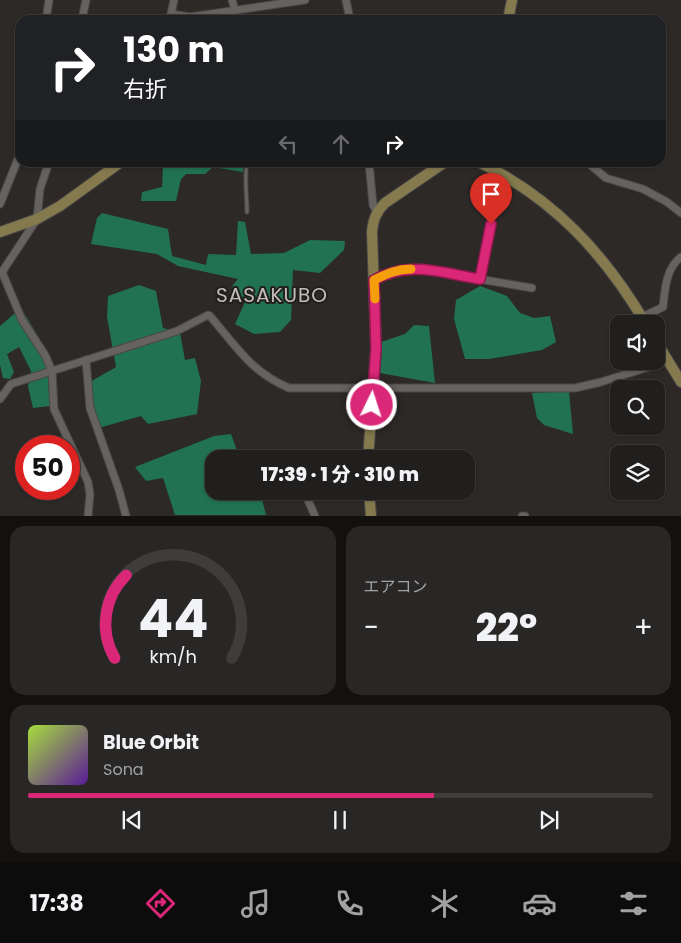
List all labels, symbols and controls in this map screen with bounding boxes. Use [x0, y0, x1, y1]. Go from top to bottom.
text: 130 m [123, 25, 225, 74]
icon: right [40, 35, 105, 100]
text: 右折 [123, 74, 167, 105]
icon: left [274, 130, 302, 158]
icon: ahead [327, 130, 355, 158]
icon: right [380, 130, 408, 158]
pin [470, 173, 512, 224]
icon: arrive [477, 180, 505, 208]
district label: SASAKUBO [216, 281, 328, 309]
map controls [610, 315, 665, 500]
button: sound [610, 315, 665, 370]
position arrow [345, 378, 397, 430]
button: search [610, 380, 665, 435]
speed limit sign: 50 [15, 435, 80, 500]
button: layers [610, 445, 665, 500]
text: 17:39 · 1 分 · 310 m [261, 461, 419, 488]
text: エアコン [364, 575, 428, 598]
text: 44 [138, 582, 208, 655]
text: 22° [476, 601, 537, 654]
text: − [364, 608, 379, 647]
text: + [634, 608, 653, 647]
text: km/h [149, 644, 197, 669]
text: Blue Orbit [103, 729, 199, 756]
text: Sona [103, 758, 144, 781]
icon: previous [118, 806, 146, 834]
icon: pause [326, 806, 354, 834]
icon: next [535, 806, 563, 834]
icon: directions [143, 886, 178, 921]
icon: music [238, 886, 273, 921]
icon: phone [332, 886, 367, 921]
icon: climate [427, 886, 462, 921]
icon: car [522, 886, 557, 921]
icon: filters [616, 886, 651, 921]
text: 17:38 [30, 888, 84, 919]

